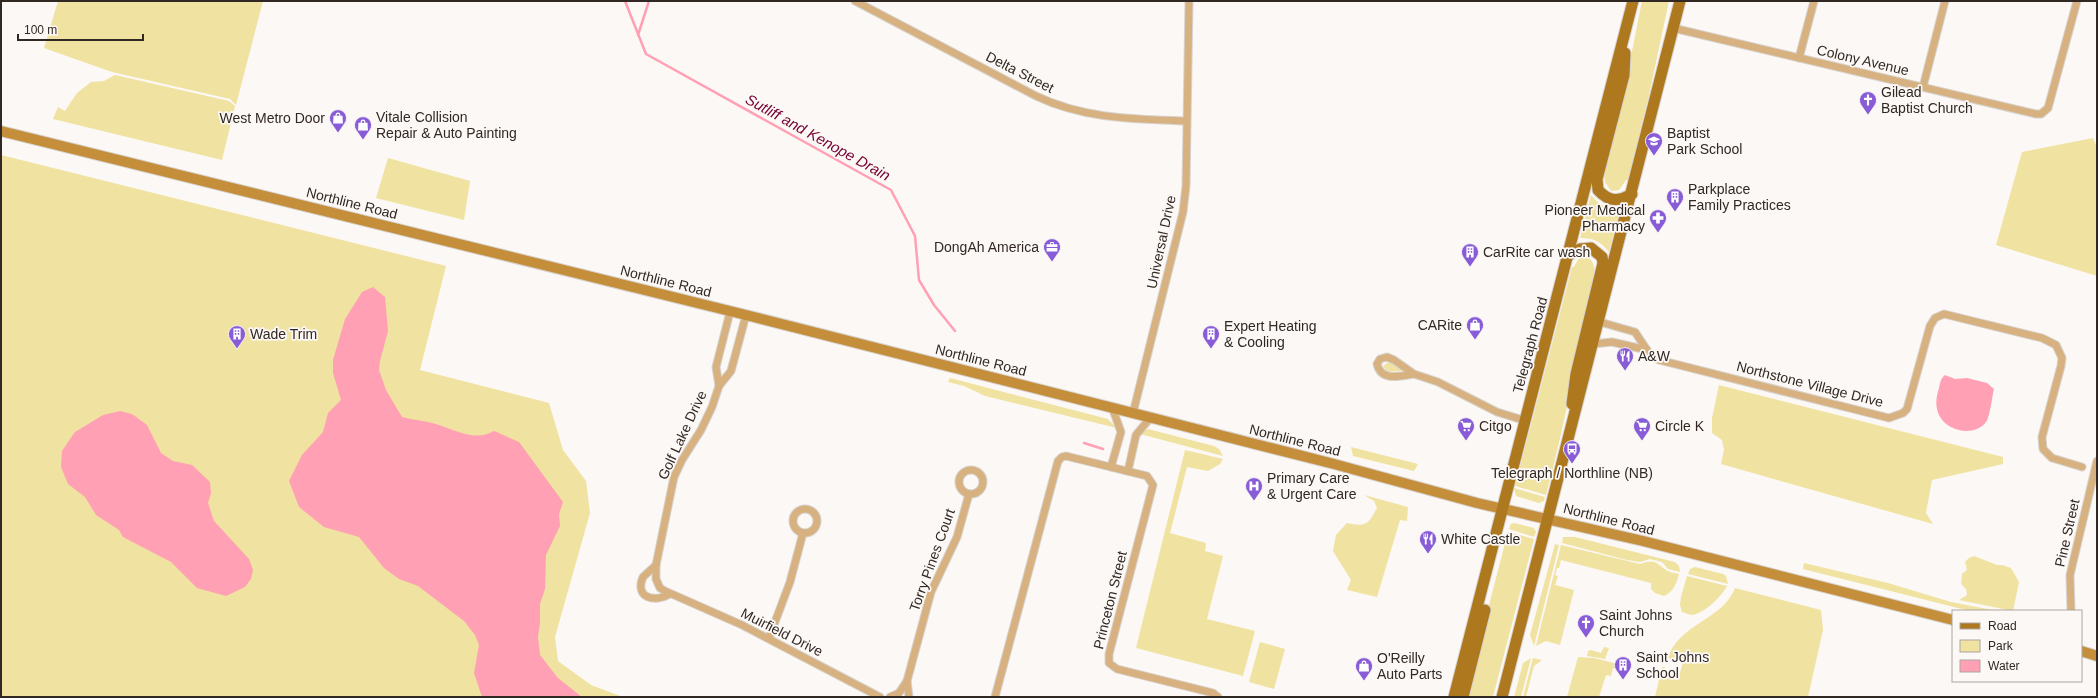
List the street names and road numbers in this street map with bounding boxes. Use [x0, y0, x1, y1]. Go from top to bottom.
street label: Colony Avenue [1815, 42, 1911, 78]
street label: Delta Street [983, 48, 1057, 96]
street label: Northline Road [305, 184, 399, 222]
street label: Universal Drive [1143, 194, 1179, 290]
street label: Northline Road [619, 262, 713, 300]
street label: Telegraph Road [1509, 295, 1551, 395]
street label: Northline Road [934, 341, 1028, 379]
street label: Northstone Village Drive [1735, 358, 1885, 410]
street label: Golf Lake Drive [654, 388, 710, 482]
street label: Northline Road [1248, 421, 1342, 459]
street label: Pine Street [2051, 497, 2083, 569]
street label: Northline Road [1562, 500, 1656, 538]
street label: Torry Pines Court [906, 506, 958, 614]
street label: Princeton Street [1090, 549, 1130, 651]
street label: Muirfield Drive [739, 605, 826, 660]

